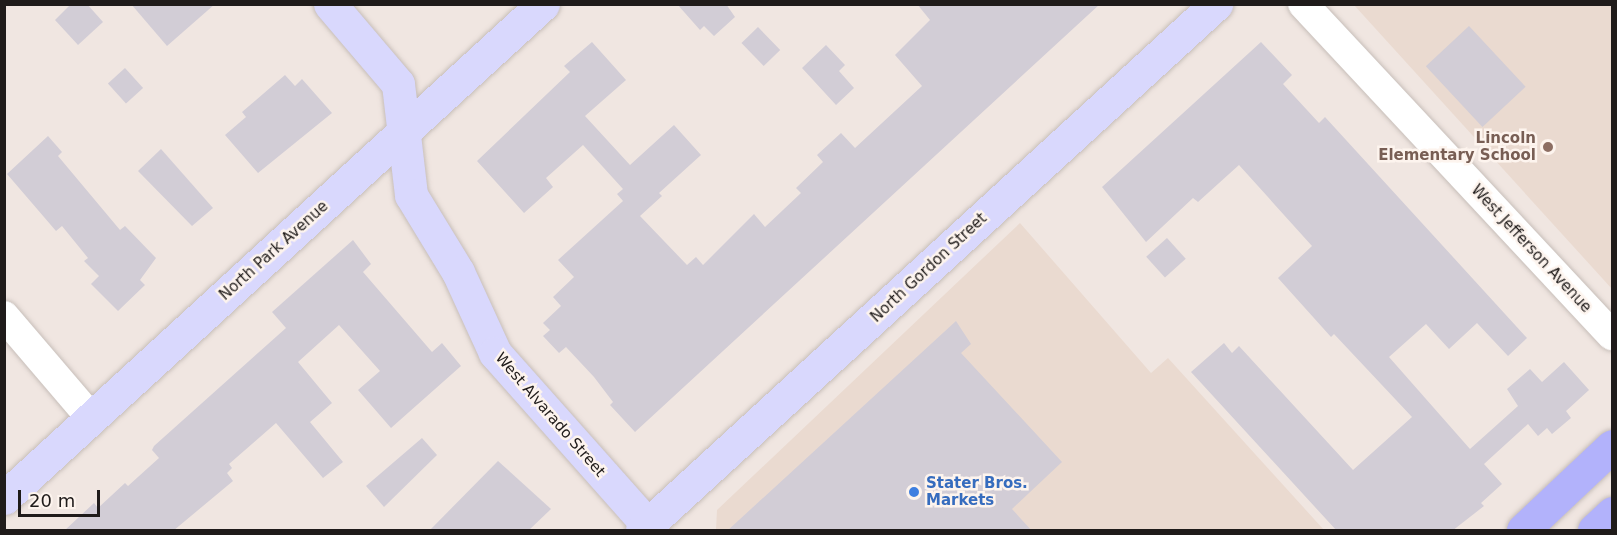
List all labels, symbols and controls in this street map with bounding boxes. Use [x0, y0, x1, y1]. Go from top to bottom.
place label: Lincoln Elementary School [1378, 129, 1536, 164]
marker: Lincoln Elementary School [1541, 140, 1555, 154]
street label: West Jefferson Avenue [1467, 181, 1595, 317]
street label: North Park Avenue [216, 198, 332, 304]
street label: North Gordon Street [867, 210, 991, 326]
street label: West Alvarado Street [491, 349, 609, 481]
place label: Stater Bros. Markets [926, 474, 1028, 509]
scale bar [21, 478, 104, 516]
marker: Stater Bros. Markets [907, 485, 921, 499]
text: 20 m [29, 490, 75, 511]

